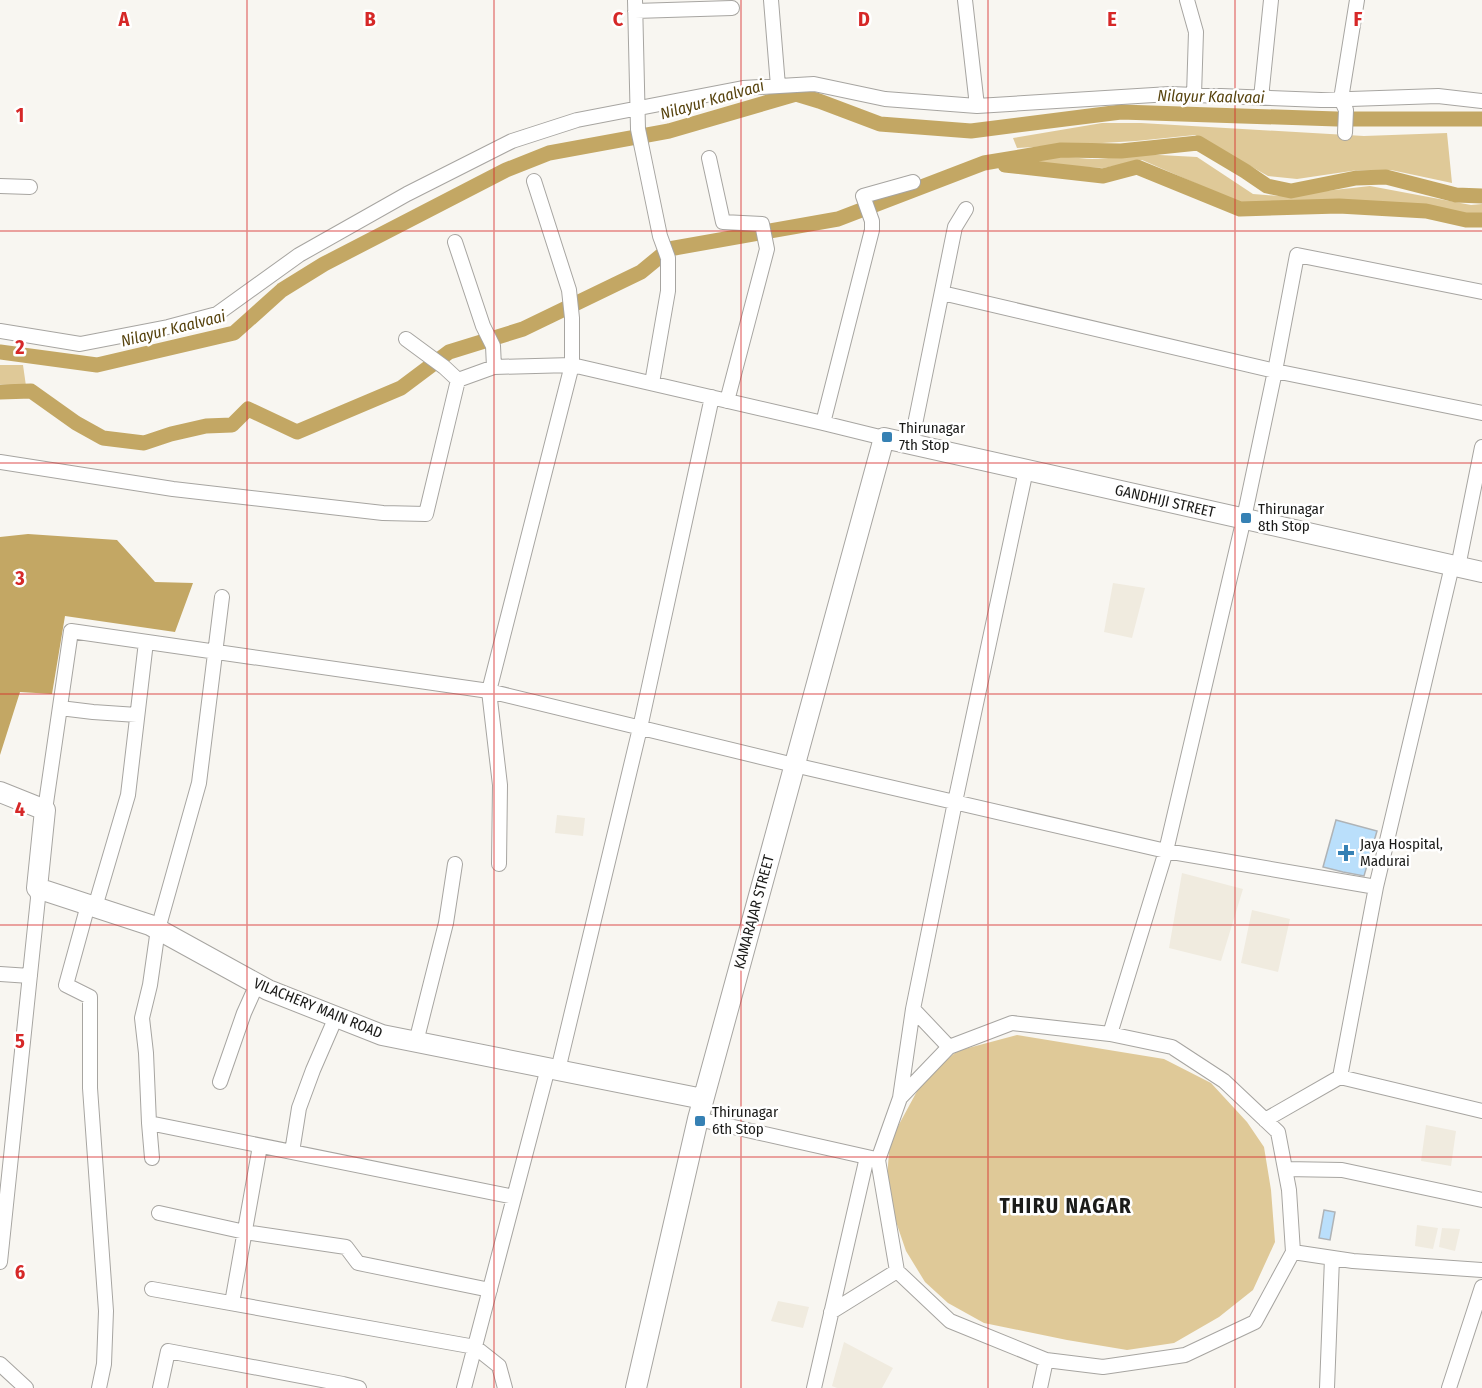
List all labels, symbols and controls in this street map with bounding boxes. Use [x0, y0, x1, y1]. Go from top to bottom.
text: A [118, 7, 131, 31]
text: B [364, 7, 376, 31]
text: C [613, 7, 624, 31]
text: D [858, 7, 870, 31]
text: E [1107, 7, 1117, 31]
text: F [1354, 7, 1363, 31]
water label: Nilayur Kaalvaai [658, 76, 766, 123]
water label: Nilayur Kaalvaai [1157, 86, 1265, 107]
text: 1 [16, 103, 24, 127]
water label: Nilayur Kaalvaai [119, 306, 227, 351]
text: 2 [14, 335, 25, 359]
place label: Thirunagar 7th Stop [899, 419, 966, 454]
marker: Thirunagar 7th Stop [880, 430, 894, 444]
street label: GANDHIJI STREET [1113, 481, 1217, 521]
place label: Thirunagar 8th Stop [1258, 500, 1325, 535]
marker: Thirunagar 8th Stop [1239, 511, 1253, 525]
text: 3 [14, 566, 25, 590]
text: 4 [15, 797, 25, 821]
place label: Jaya Hospital, Madurai [1360, 835, 1443, 870]
marker: Jaya Hospital, Madurai [1337, 844, 1355, 862]
street label: KAMARAJAR STREET [730, 853, 778, 971]
street label: VILACHERY MAIN ROAD [251, 974, 385, 1042]
text: 5 [15, 1029, 25, 1053]
place label: Thirunagar 6th Stop [712, 1103, 779, 1138]
marker: Thirunagar 6th Stop [693, 1114, 707, 1128]
district label: THIRU NAGAR [1000, 1193, 1132, 1219]
text: 6 [15, 1260, 25, 1284]

